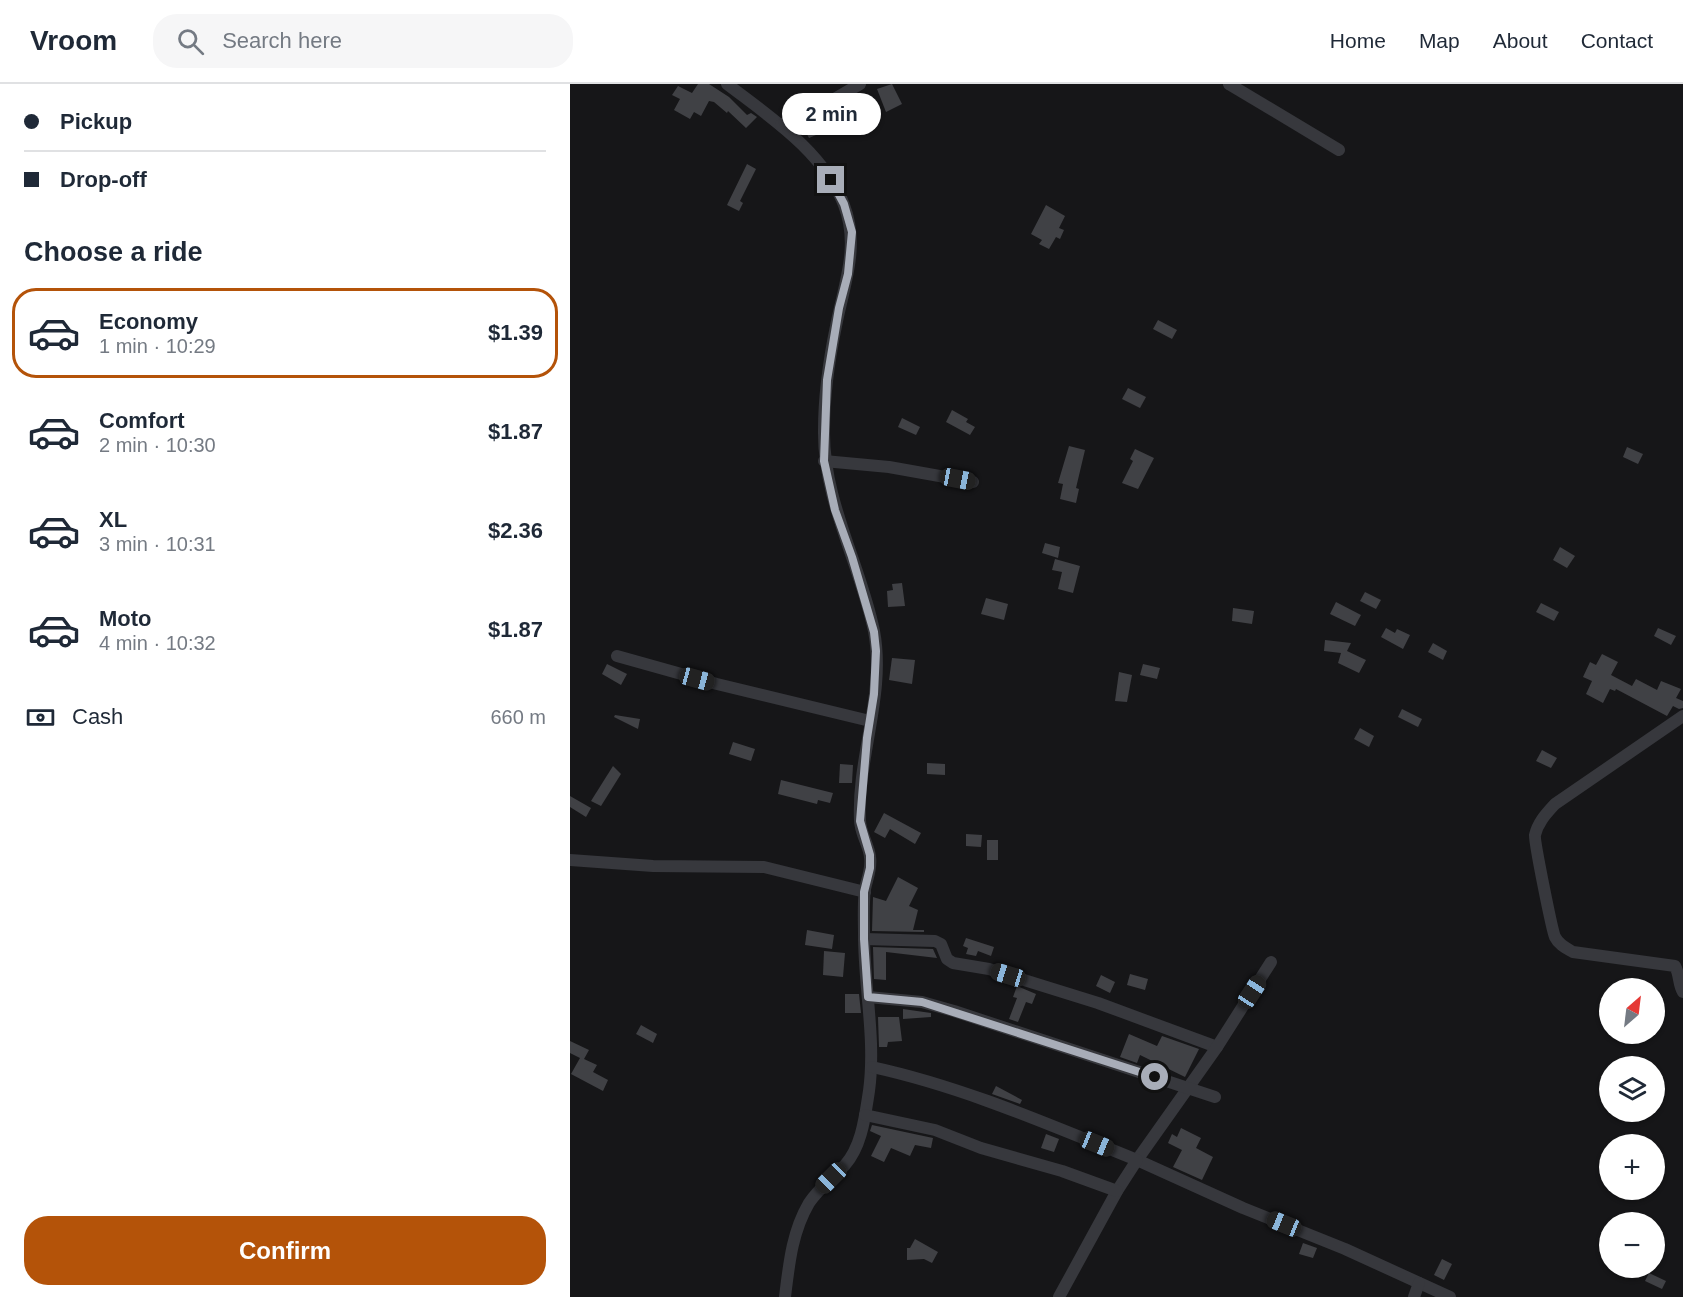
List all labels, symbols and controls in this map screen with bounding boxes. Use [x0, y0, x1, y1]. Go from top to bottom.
search box [153, 14, 573, 68]
text: Vroom [30, 25, 117, 56]
icon: search [174, 25, 207, 58]
text: Search here [222, 28, 342, 53]
text: Home [1330, 29, 1386, 52]
text: Map [1419, 29, 1460, 52]
text: About [1493, 29, 1548, 52]
text: Contact [1581, 29, 1653, 52]
callout: 2 min [782, 93, 880, 135]
text: 2 min [805, 103, 858, 125]
text: Pickup [60, 109, 132, 134]
route end [817, 166, 844, 193]
text: Drop-off [60, 167, 147, 192]
text: Choose a ride [24, 237, 203, 267]
icon: car [27, 306, 81, 360]
text: Economy [99, 309, 198, 334]
text: $1.39 [488, 320, 543, 345]
text: 1 min · 10:29 [99, 335, 216, 357]
icon: car [27, 405, 81, 459]
text: Comfort [99, 408, 185, 433]
text: $1.87 [488, 419, 543, 444]
text: 2 min · 10:30 [99, 434, 216, 456]
car [939, 467, 977, 491]
icon: car [27, 504, 81, 558]
text: XL [99, 507, 127, 532]
text: $2.36 [488, 518, 543, 543]
text: 3 min · 10:31 [99, 533, 216, 555]
icon: car [27, 603, 81, 657]
text: Moto [99, 606, 152, 631]
text: $1.87 [488, 617, 543, 642]
text: 4 min · 10:32 [99, 632, 216, 654]
car [677, 666, 717, 692]
icon: cash [24, 701, 57, 734]
text: Cash [72, 704, 123, 729]
text: 660 m [490, 706, 546, 728]
car [988, 961, 1028, 989]
car [1235, 972, 1269, 1012]
north arrow [1599, 978, 1665, 1044]
map controls [1599, 978, 1665, 1278]
button: layers [1599, 1056, 1665, 1122]
route start [1141, 1063, 1168, 1090]
car [1077, 1129, 1117, 1159]
button: + [1599, 1134, 1665, 1200]
car [812, 1159, 850, 1197]
car [1264, 1209, 1304, 1239]
button: − [1599, 1212, 1665, 1278]
button: Confirm [24, 1216, 546, 1285]

